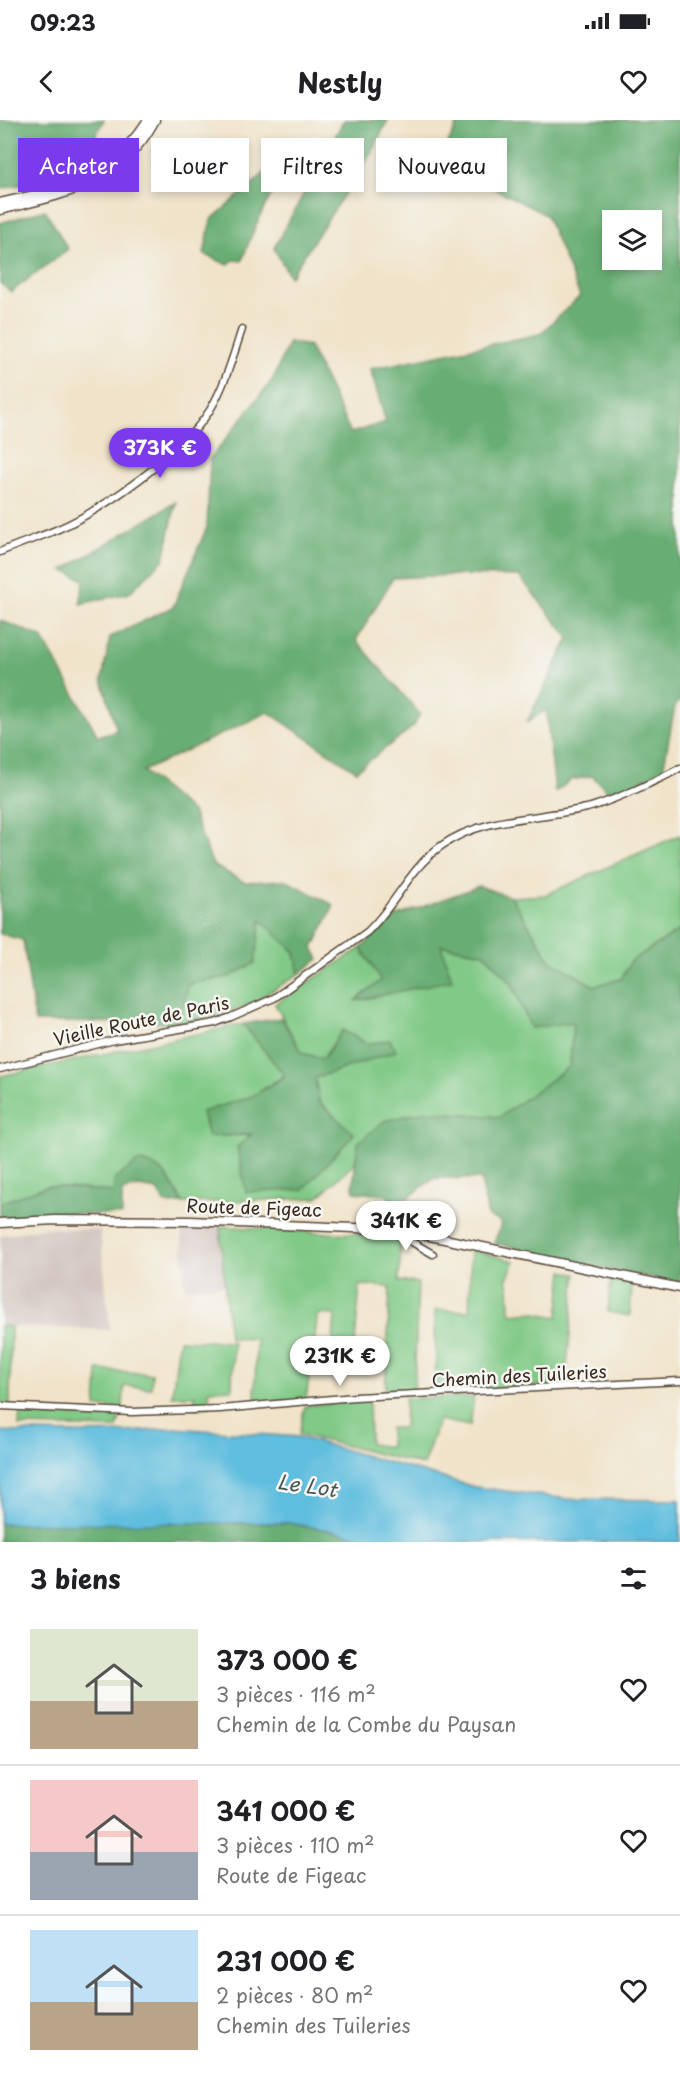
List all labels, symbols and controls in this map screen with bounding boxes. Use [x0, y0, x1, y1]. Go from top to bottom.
text: 09:23 [30, 5, 96, 38]
text: Nestly [297, 61, 383, 102]
icon: back [30, 65, 63, 98]
icon: heart [617, 65, 650, 98]
chip: Acheter [18, 138, 139, 192]
chip: Louer [151, 138, 249, 192]
chip: Filtres [261, 138, 364, 192]
chip: Nouveau [376, 138, 507, 192]
map controls [602, 210, 662, 270]
button: layers [602, 210, 662, 270]
pin: 373K € [111, 428, 209, 479]
text: 373K € [123, 432, 197, 462]
street label: Vieille Route de Paris [51, 988, 231, 1052]
street label: Route de Figeac [186, 1191, 322, 1223]
pin: 341K € [357, 1201, 455, 1252]
text: 341K € [370, 1205, 442, 1235]
pin: 231K € [291, 1336, 389, 1387]
text: 231K € [304, 1340, 376, 1370]
street label: Chemin des Tuileries [431, 1357, 607, 1393]
water label: Le Lot [276, 1466, 341, 1504]
text: 3 biens [30, 1559, 121, 1598]
icon: filters [617, 1562, 650, 1595]
text: 373 000 € [216, 1640, 358, 1679]
icon: home [78, 1653, 150, 1725]
icon: heart [617, 1673, 650, 1706]
text: 3 pièces · 116 m² [216, 1679, 376, 1709]
text: Chemin de la Combe du Paysan [216, 1709, 516, 1739]
text: 341 000 € [216, 1791, 355, 1830]
icon: home [78, 1804, 150, 1876]
icon: heart [617, 1824, 650, 1857]
text: 3 pièces · 110 m² [216, 1830, 375, 1860]
text: Route de Figeac [216, 1860, 366, 1890]
text: 231 000 € [216, 1941, 355, 1980]
icon: home [78, 1954, 150, 2026]
icon: heart [617, 1974, 650, 2007]
text: 2 pièces · 80 m² [216, 1980, 373, 2010]
text: Chemin des Tuileries [216, 2010, 411, 2040]

